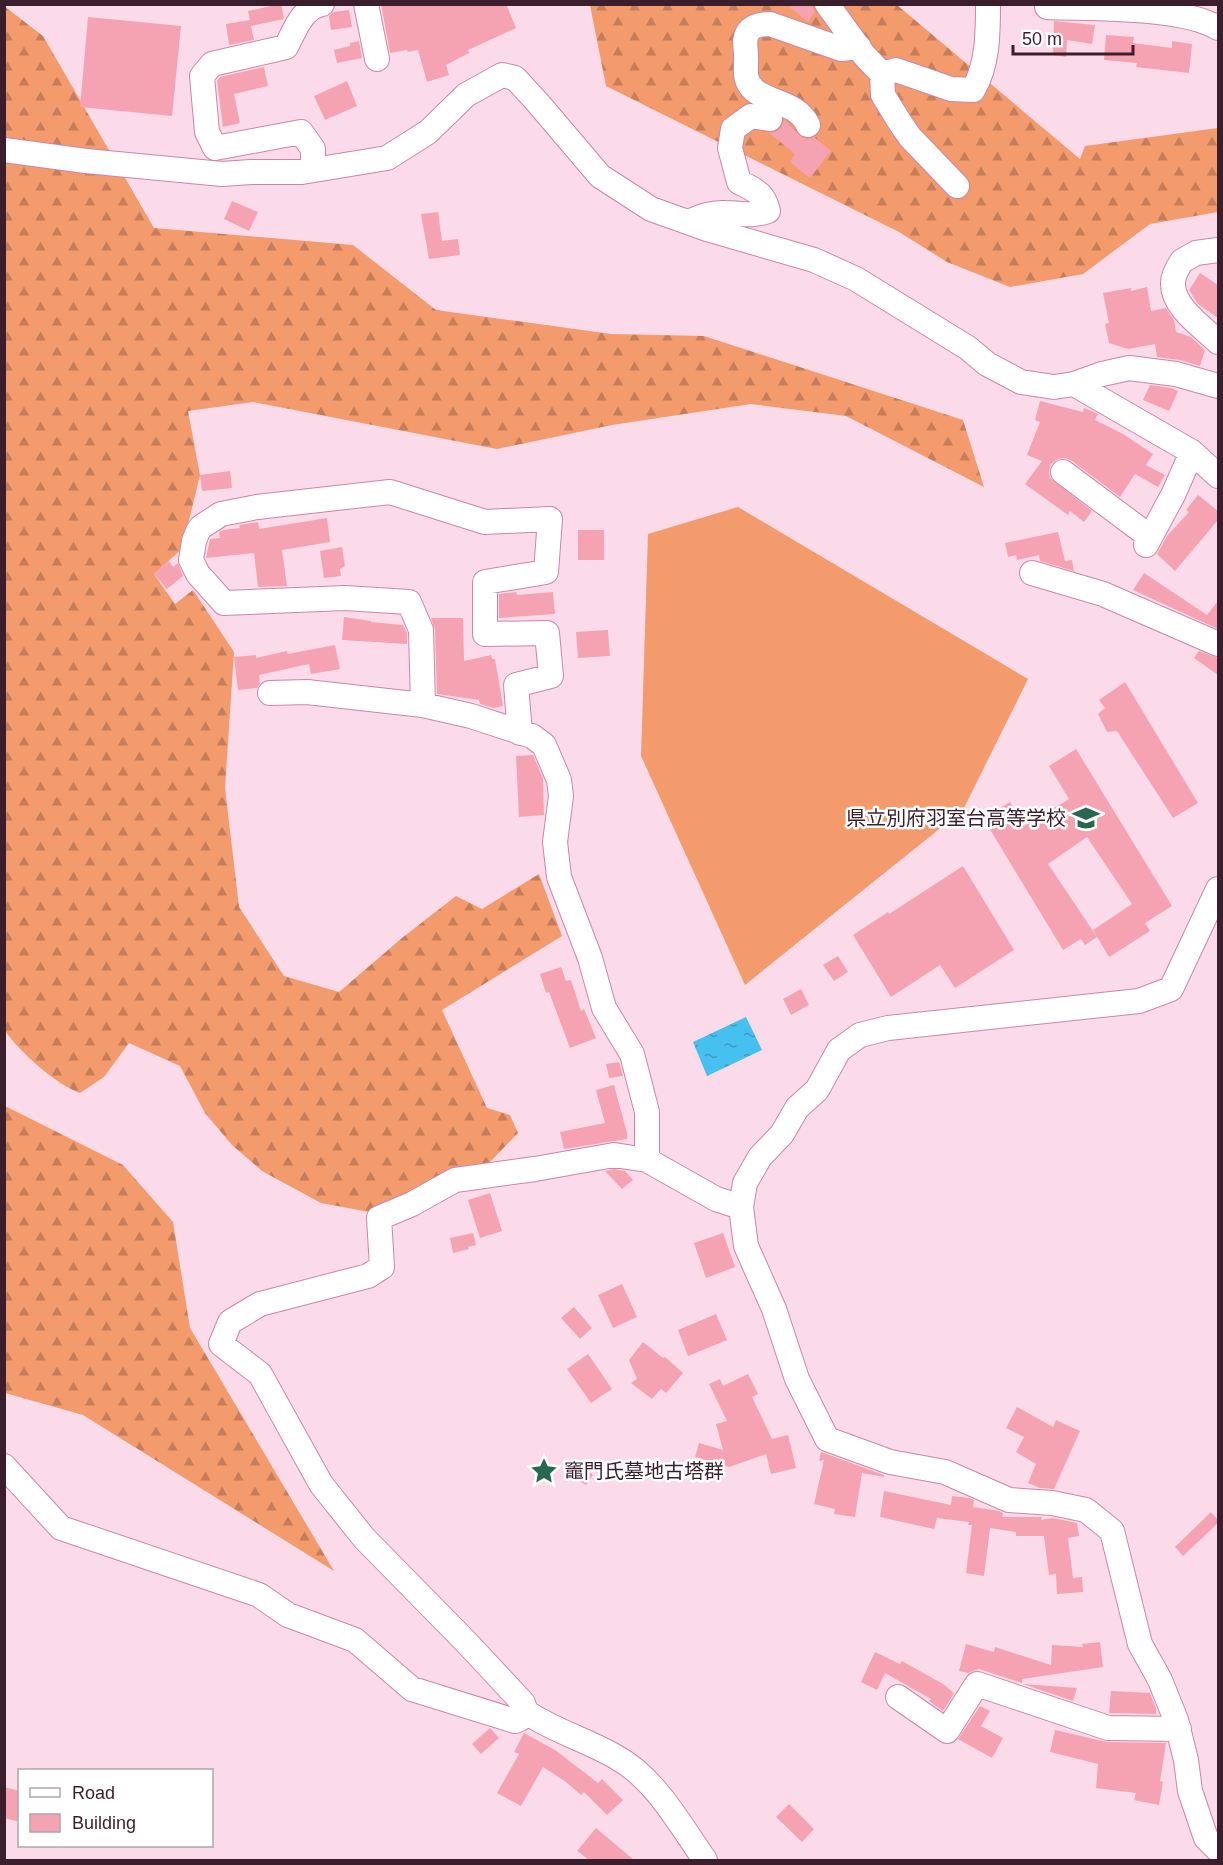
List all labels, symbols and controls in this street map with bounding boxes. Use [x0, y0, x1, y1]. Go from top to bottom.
scale bar [1013, 18, 1133, 56]
text: 50 m [1022, 29, 1062, 49]
school or university icon: 県立別府羽室台高等学校 [1071, 803, 1101, 833]
place label: 県立別府羽室台高等学校 [846, 807, 1066, 829]
place icon: 竈門氏墓地古塔群 [529, 1456, 559, 1486]
place label: 竈門氏墓地古塔群 [564, 1460, 724, 1482]
legend [18, 1769, 213, 1847]
text: Road [72, 1783, 115, 1803]
text: Building [72, 1813, 136, 1833]

